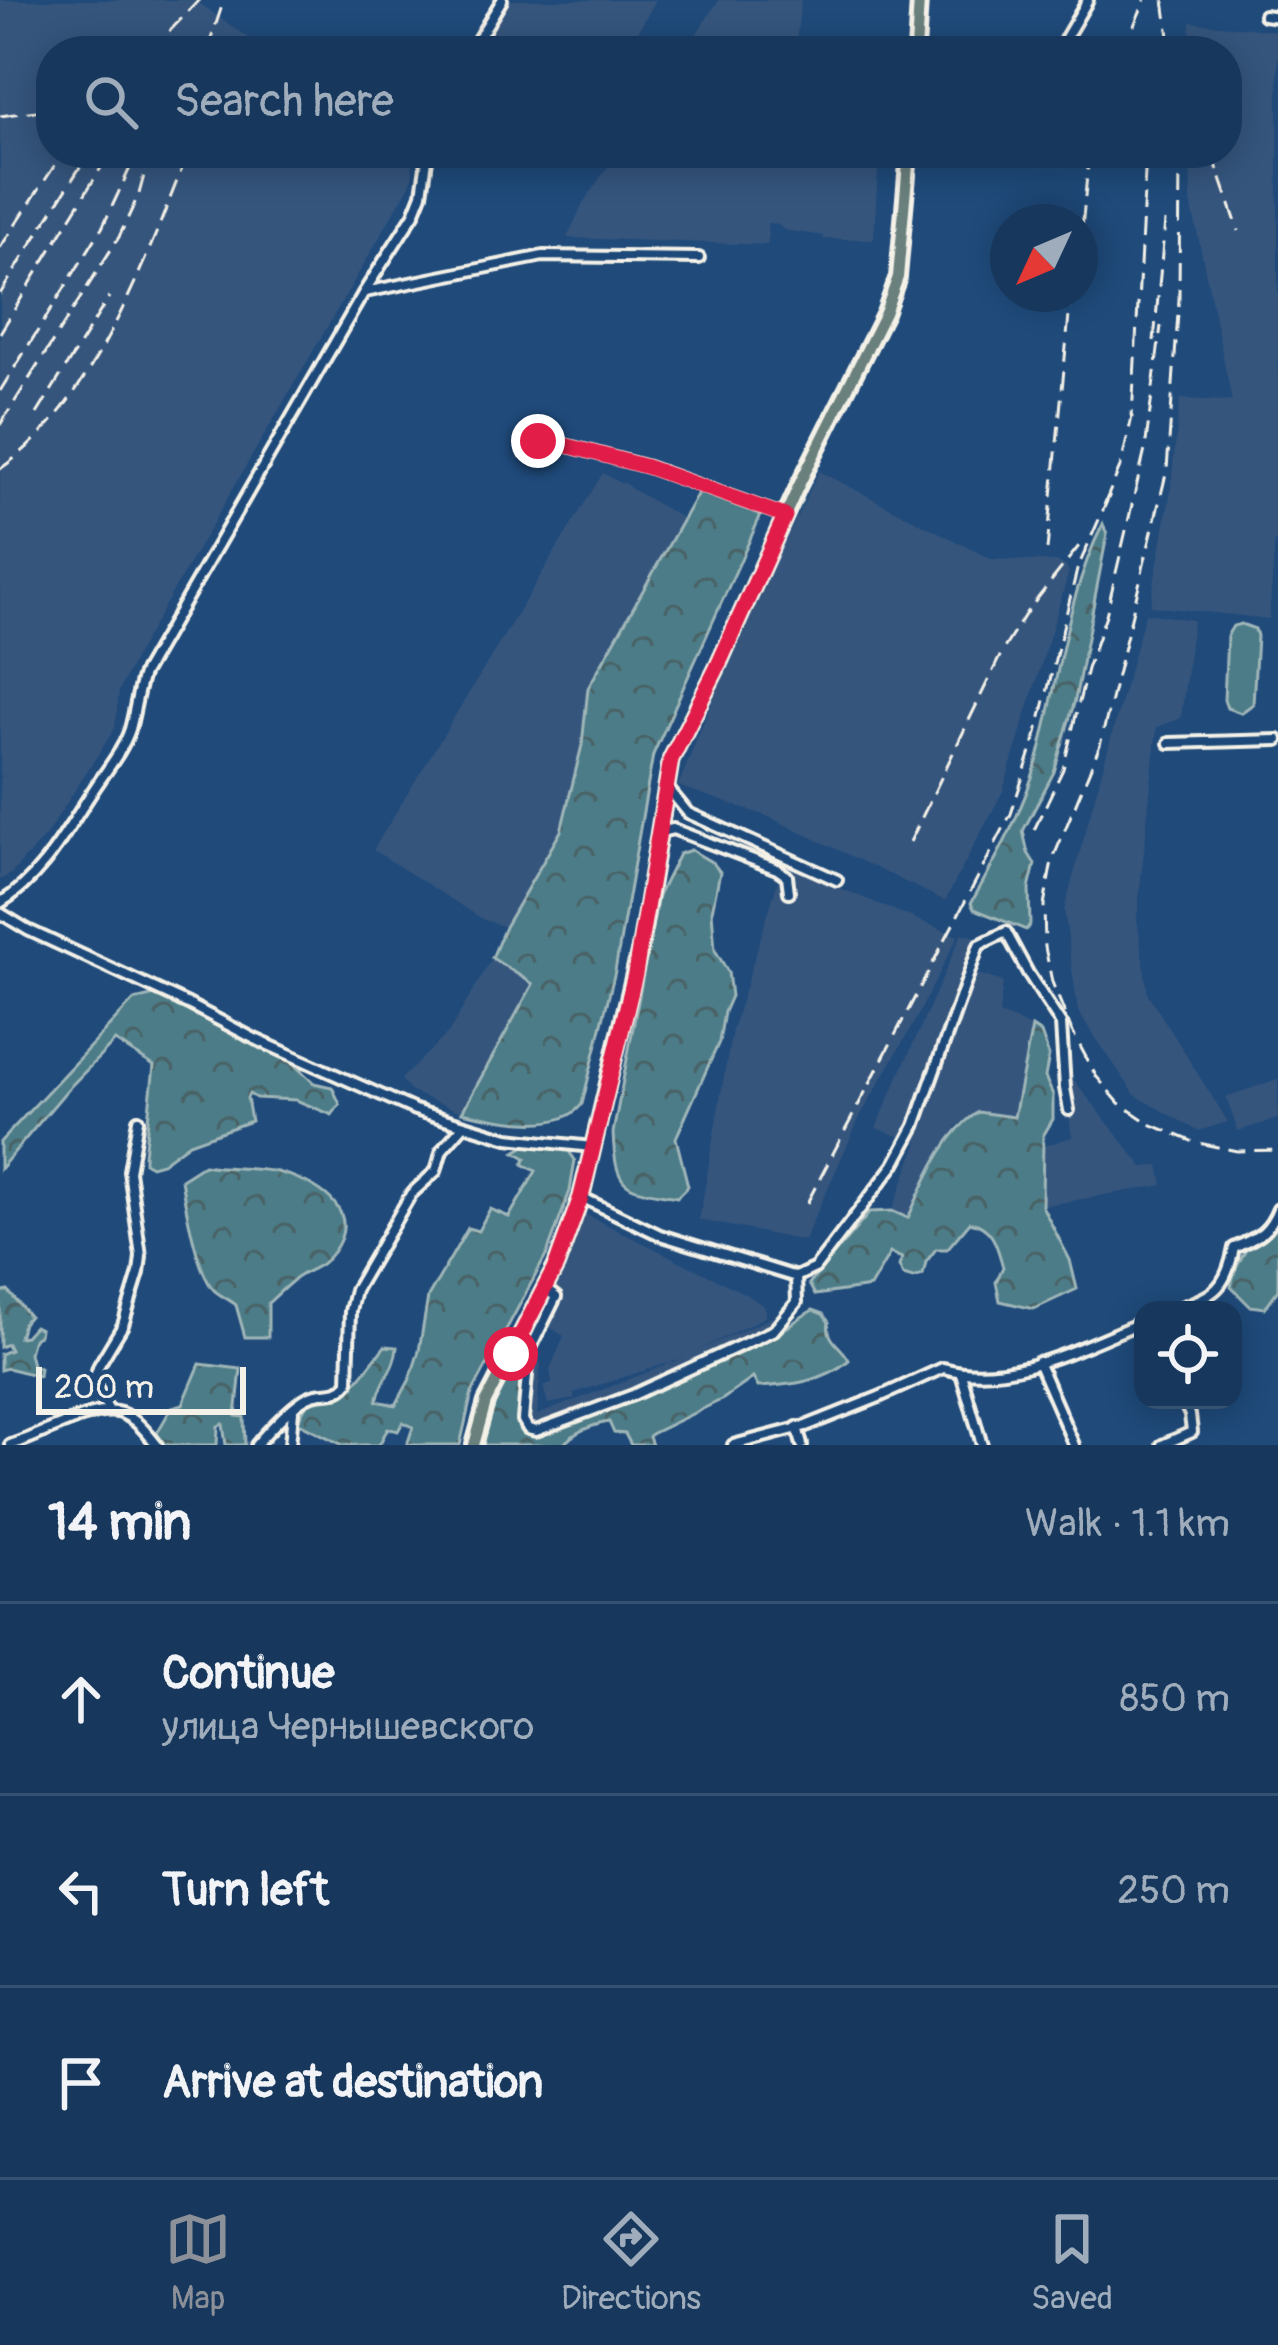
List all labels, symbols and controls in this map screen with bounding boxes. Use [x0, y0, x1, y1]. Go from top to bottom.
search box [36, 36, 1242, 168]
icon: search [78, 69, 144, 135]
text: Search here [174, 74, 394, 130]
north arrow [990, 204, 1098, 312]
route end [511, 414, 565, 468]
map controls [1134, 1301, 1242, 1409]
button: locate [1134, 1301, 1242, 1409]
route start [484, 1327, 538, 1381]
scale bar [36, 1361, 246, 1414]
text: 200 m [54, 1367, 154, 1408]
text: 14 min [48, 1491, 191, 1555]
text: Walk · 1.1 km [1025, 1499, 1230, 1548]
text: Continue [162, 1646, 335, 1702]
icon: ahead [48, 1666, 114, 1732]
text: 850 m [1119, 1674, 1230, 1723]
text: улица Чернышевского [162, 1702, 534, 1751]
icon: left [48, 1858, 114, 1924]
text: Turn left [162, 1863, 329, 1919]
text: 250 m [1117, 1866, 1230, 1915]
icon: arrive [48, 2050, 114, 2116]
text: Arrive at destination [162, 2055, 543, 2111]
tab: Map [165, 2206, 231, 2319]
tab: Directions [561, 2206, 701, 2319]
tab: Saved [1031, 2206, 1113, 2319]

